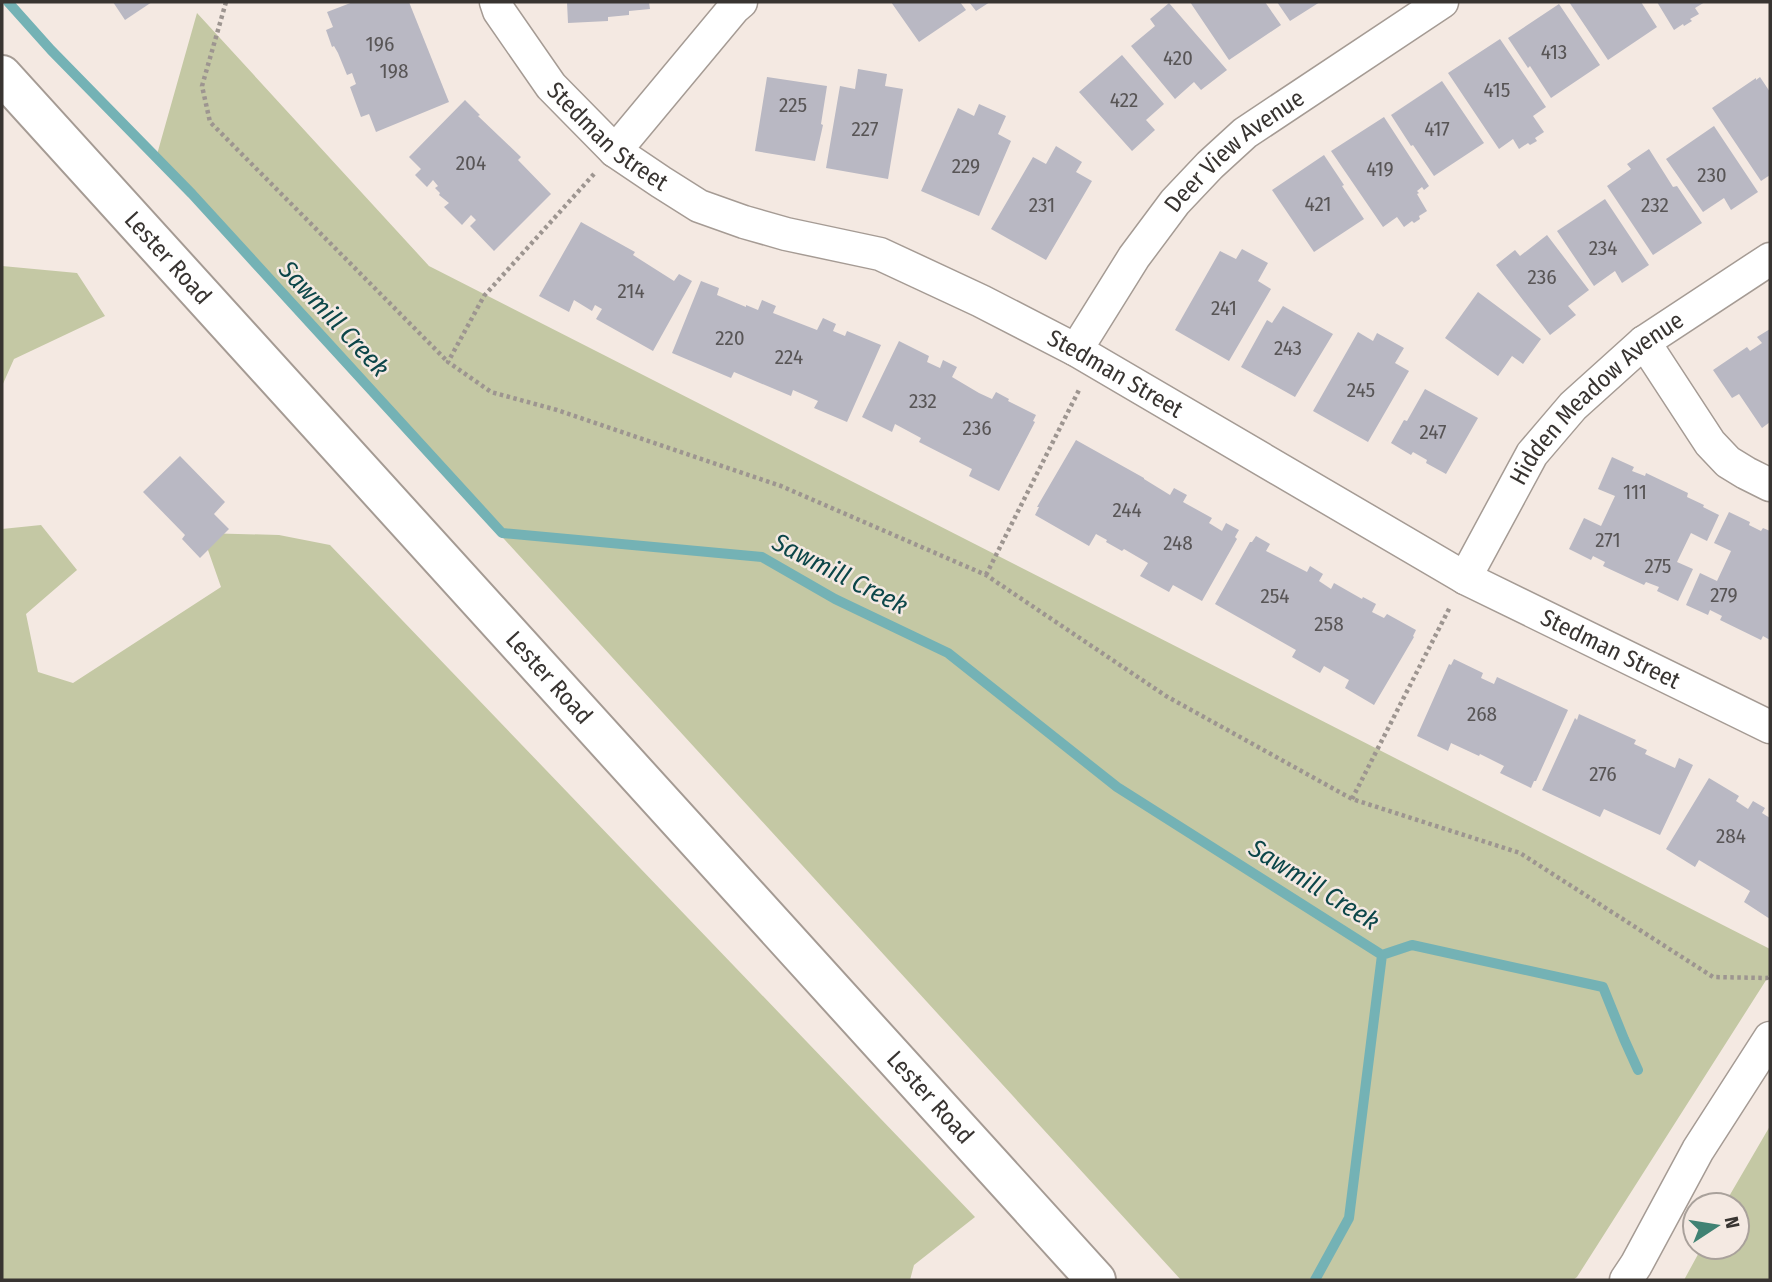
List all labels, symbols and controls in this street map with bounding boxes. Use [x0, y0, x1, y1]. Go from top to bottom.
house number: 196 [366, 31, 394, 57]
house number: 413 [1541, 39, 1567, 65]
house number: 420 [1163, 45, 1193, 71]
house number: 198 [380, 58, 408, 84]
street label: Stedman Street [541, 76, 673, 197]
house number: 415 [1484, 77, 1510, 103]
street label: Deer View Avenue [1158, 84, 1309, 217]
house number: 422 [1110, 87, 1138, 113]
house number: 225 [779, 92, 807, 118]
house number: 227 [852, 116, 878, 142]
house number: 417 [1424, 116, 1450, 142]
house number: 204 [456, 150, 486, 176]
house number: 229 [952, 153, 980, 179]
house number: 419 [1366, 156, 1394, 182]
house number: 230 [1697, 162, 1727, 188]
house number: 421 [1305, 191, 1331, 217]
house number: 231 [1029, 192, 1055, 218]
house number: 232 [1641, 192, 1669, 218]
street label: Lester Road [119, 206, 217, 310]
house number: 234 [1589, 235, 1617, 261]
water label: Sawmill Creek [272, 254, 396, 384]
house number: 236 [1527, 264, 1557, 290]
house number: 214 [617, 278, 645, 304]
house number: 241 [1211, 295, 1237, 321]
street label: Hidden Meadow Avenue [1504, 306, 1689, 490]
street label: Stedman Street [1043, 324, 1188, 424]
house number: 220 [715, 325, 745, 351]
house number: 243 [1274, 335, 1302, 361]
house number: 224 [775, 344, 803, 370]
house number: 245 [1347, 377, 1375, 403]
house number: 232 [909, 388, 937, 414]
house number: 236 [962, 415, 992, 441]
house number: 247 [1419, 419, 1447, 445]
house number: 111 [1623, 479, 1647, 505]
house number: 244 [1112, 497, 1142, 523]
water label: Sawmill Creek [766, 526, 913, 621]
house number: 271 [1595, 527, 1621, 553]
house number: 248 [1163, 530, 1193, 556]
house number: 275 [1645, 553, 1671, 579]
house number: 279 [1710, 582, 1738, 608]
house number: 254 [1260, 583, 1290, 609]
street label: Stedman Street [1536, 603, 1685, 695]
house number: 258 [1314, 611, 1344, 637]
street label: Lester Road [500, 626, 598, 730]
house number: 268 [1467, 701, 1497, 727]
house number: 276 [1589, 761, 1617, 787]
house number: 284 [1716, 823, 1746, 849]
water label: Sawmill Creek [1242, 832, 1385, 937]
street label: Lester Road [881, 1045, 979, 1150]
north arrow [1681, 1191, 1751, 1261]
text: N [1720, 1215, 1745, 1231]

